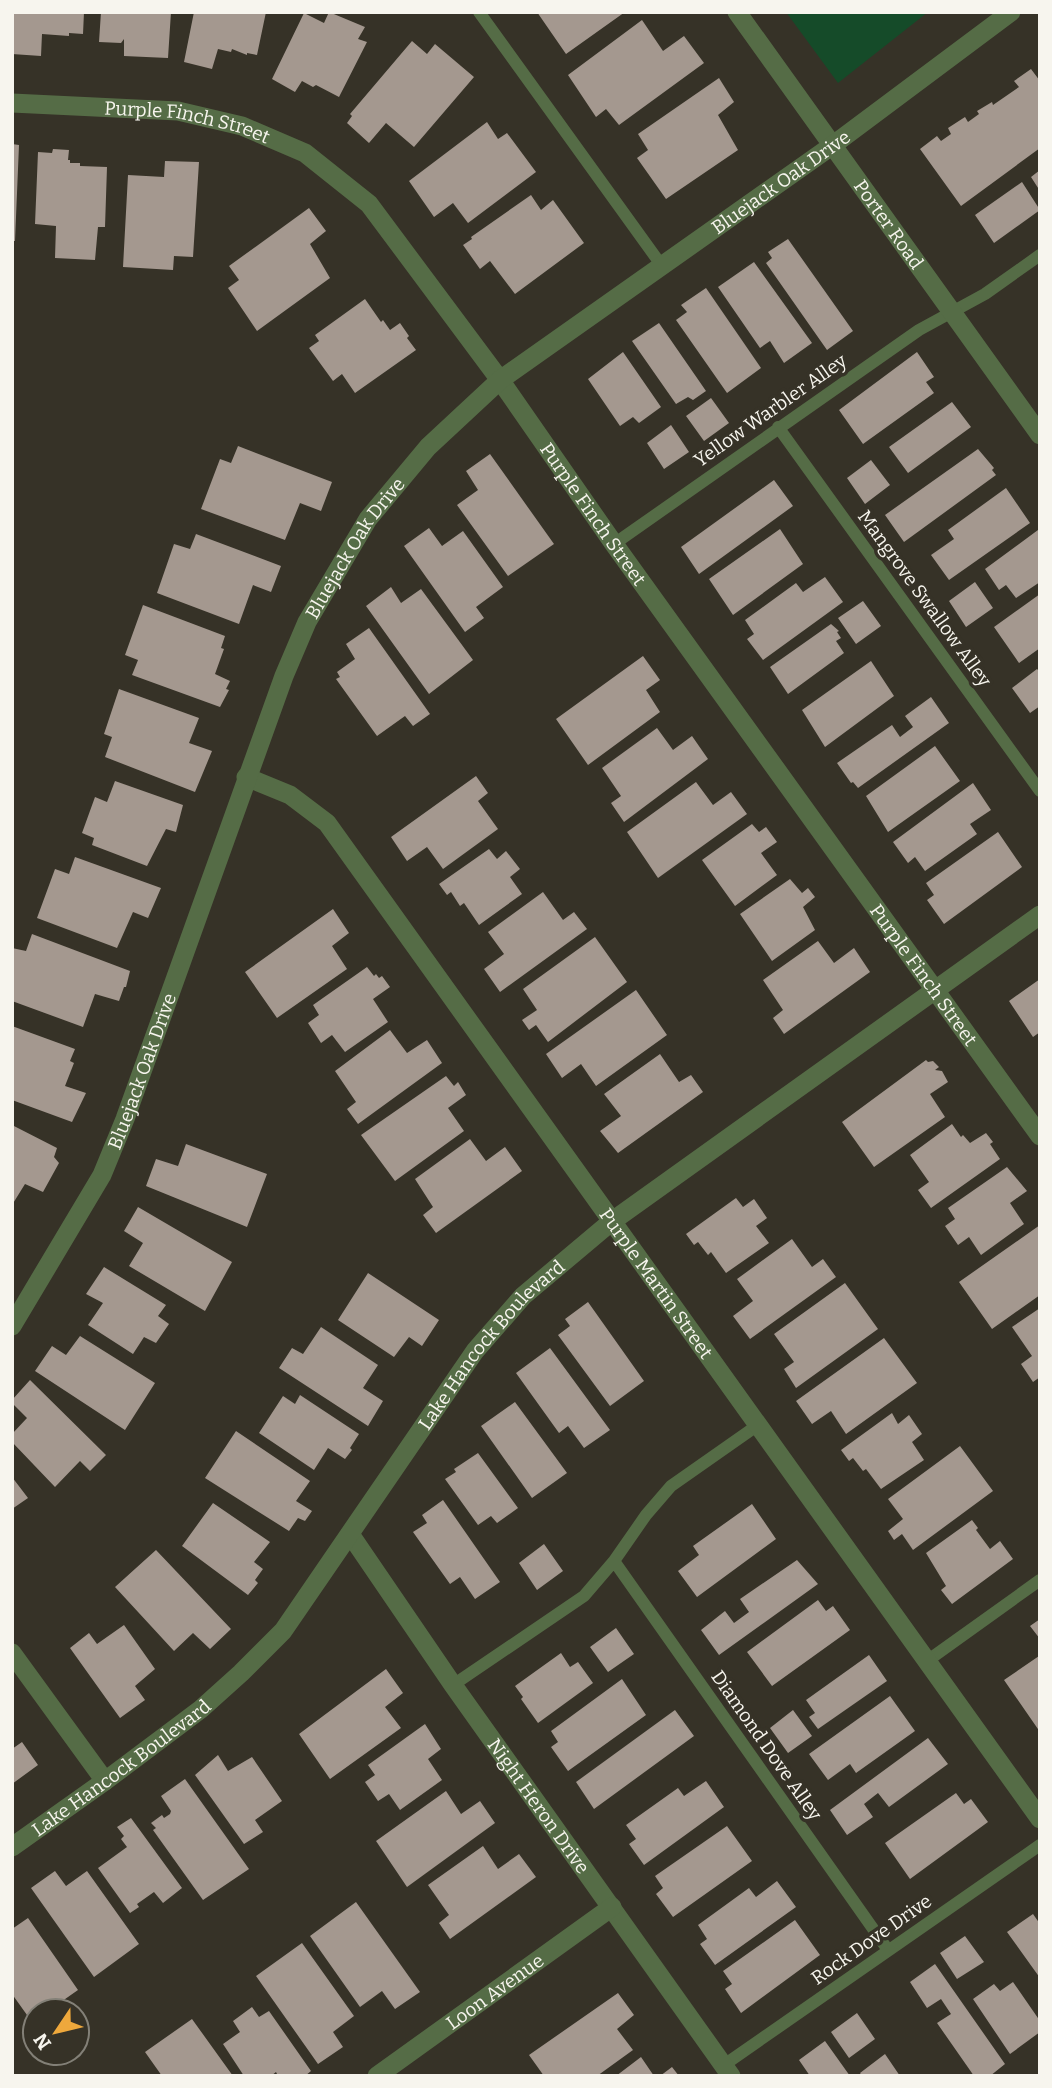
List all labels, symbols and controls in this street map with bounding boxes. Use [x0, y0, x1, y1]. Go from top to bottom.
street label: Purple Finch Street [104, 96, 274, 149]
street label: Bluejack Oak Drive [707, 125, 855, 239]
street label: Porter Road [849, 175, 928, 274]
street label: Yellow Warbler Alley [689, 348, 852, 472]
street label: Purple Finch Street [535, 438, 651, 590]
street label: Bluejack Oak Drive [301, 473, 410, 623]
street label: Mangrove Swallow Alley [853, 506, 997, 692]
street label: Purple Finch Street [865, 900, 982, 1050]
street label: Bluejack Oak Drive [103, 990, 181, 1153]
street label: Purple Martin Street [594, 1204, 718, 1363]
street label: Lake Hancock Boulevard [413, 1255, 569, 1434]
street label: Diamond Dove Alley [706, 1666, 827, 1825]
street label: Lake Hancock Boulevard [28, 1695, 216, 1841]
street label: Night Heron Drive [483, 1734, 594, 1878]
street label: Rock Dove Drive [807, 1889, 936, 1989]
street label: Loon Avenue [442, 1949, 548, 2035]
north arrow [21, 1997, 91, 2067]
text: N [29, 2029, 56, 2054]

